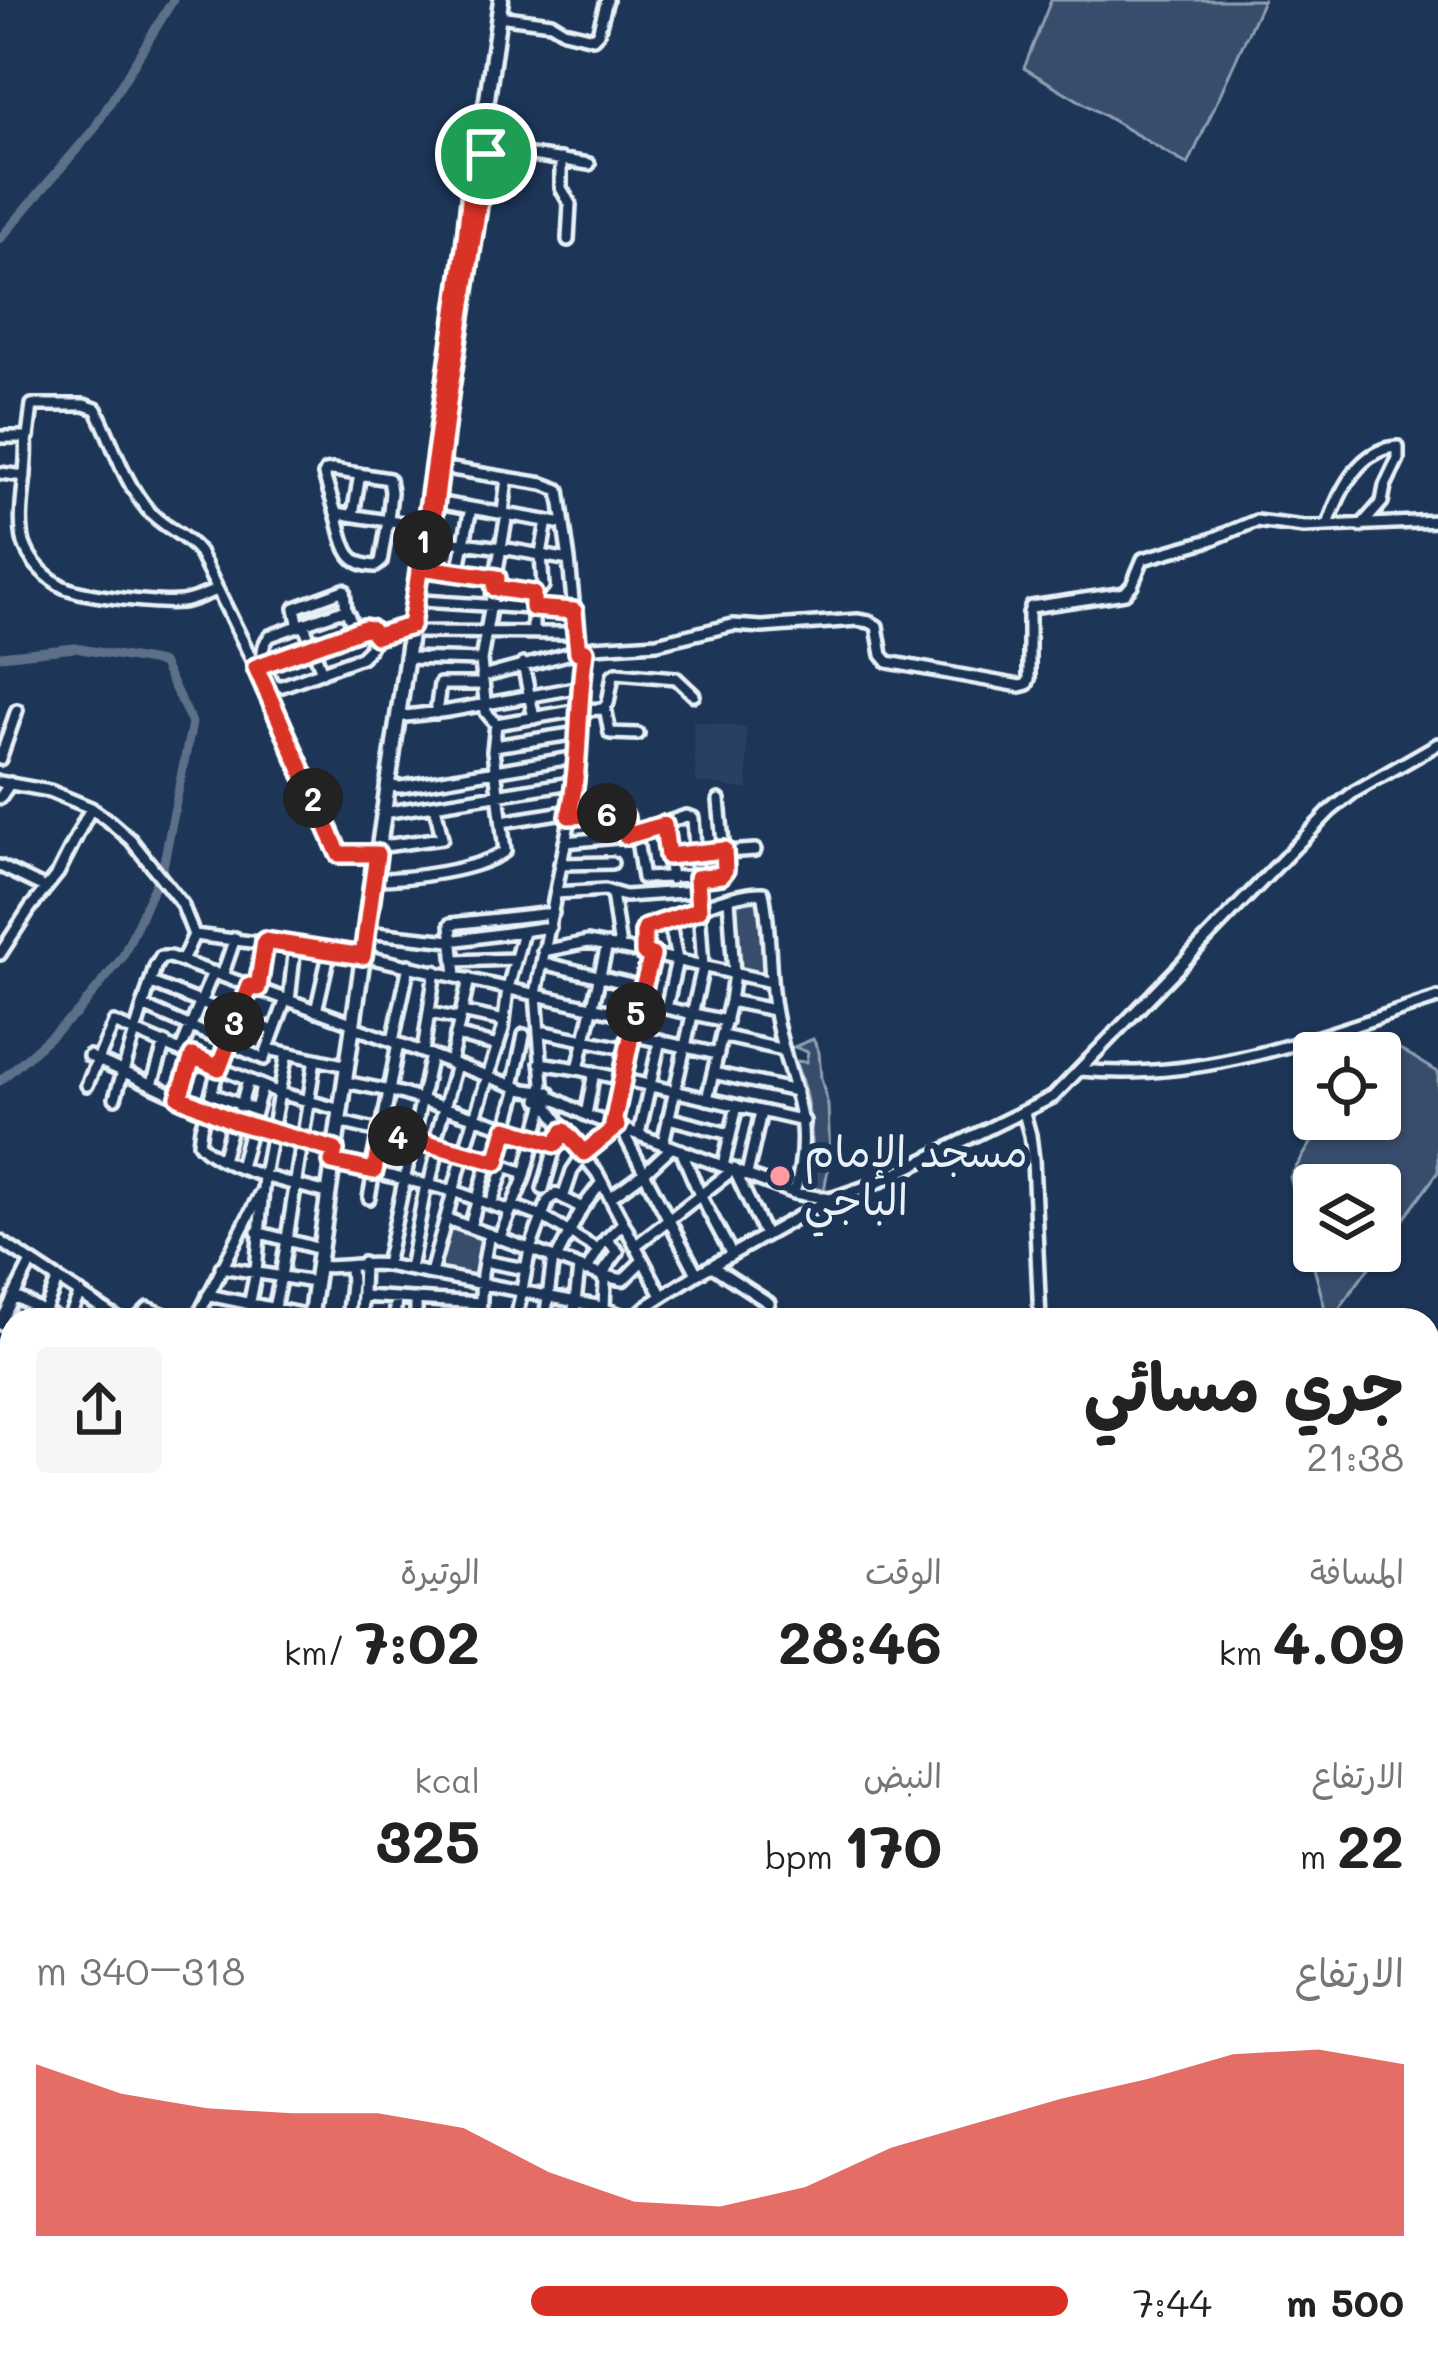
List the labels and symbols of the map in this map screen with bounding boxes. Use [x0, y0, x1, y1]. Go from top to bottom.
pin [435, 103, 537, 205]
pin: 1 [393, 510, 453, 570]
pin: 2 [283, 768, 343, 828]
pin: 6 [577, 783, 637, 843]
pin: 5 [606, 982, 666, 1042]
pin: 3 [204, 992, 264, 1052]
pin: 4 [368, 1106, 428, 1166]
place label: مسجد الإمام الباجي [804, 1123, 1028, 1237]
marker: مسجد الإمام الباجي [767, 1163, 793, 1189]

